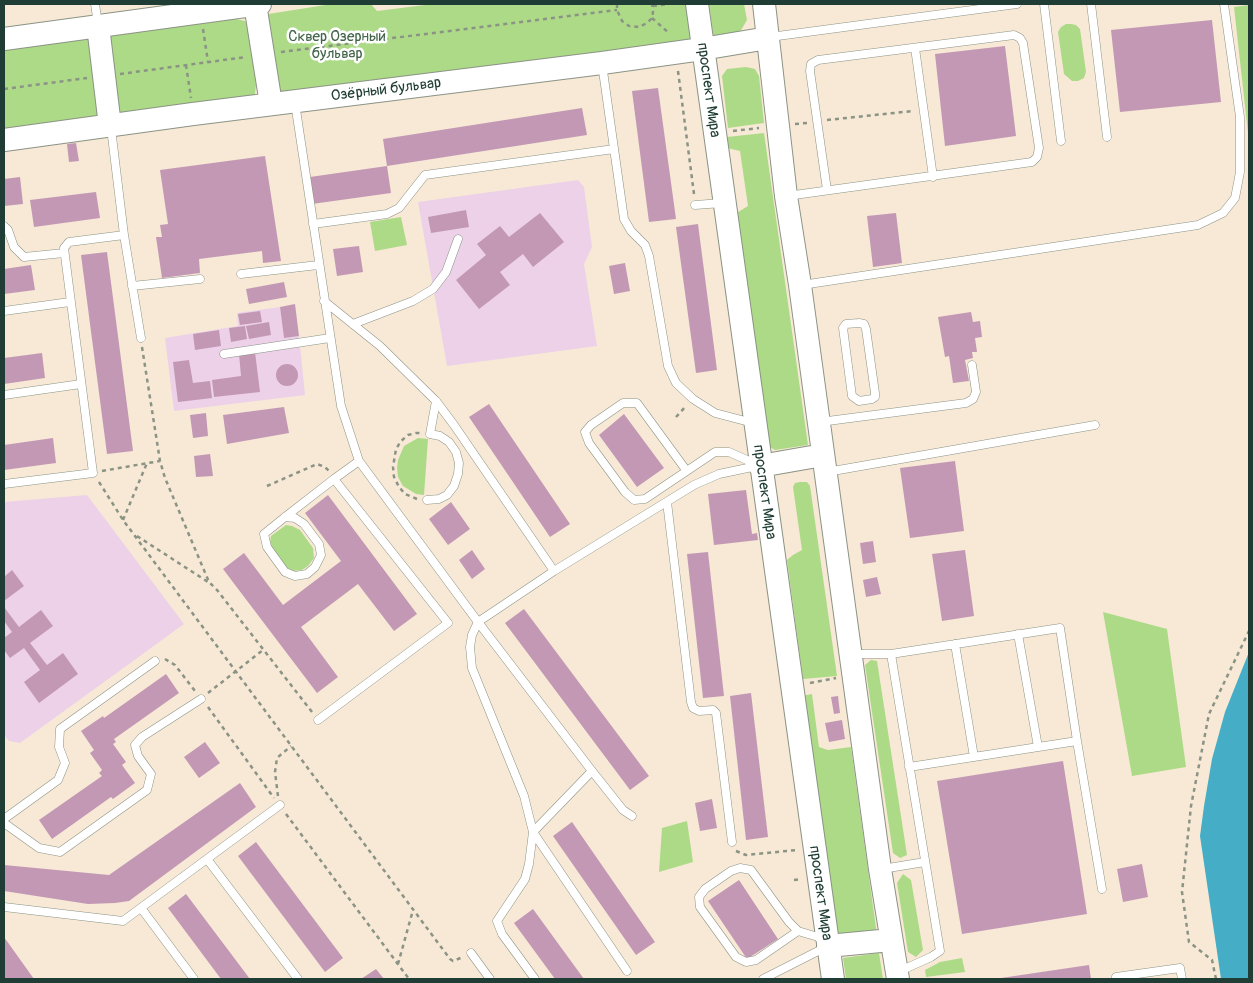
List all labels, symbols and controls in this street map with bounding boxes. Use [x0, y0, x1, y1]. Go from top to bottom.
park label: Сквер Озерный бульвар [288, 28, 386, 63]
street label: проспект Мира [692, 41, 724, 139]
street label: Озёрный бульвар [330, 74, 442, 106]
street label: проспект Мира [748, 443, 780, 541]
street label: проспект Мира [804, 844, 836, 942]

